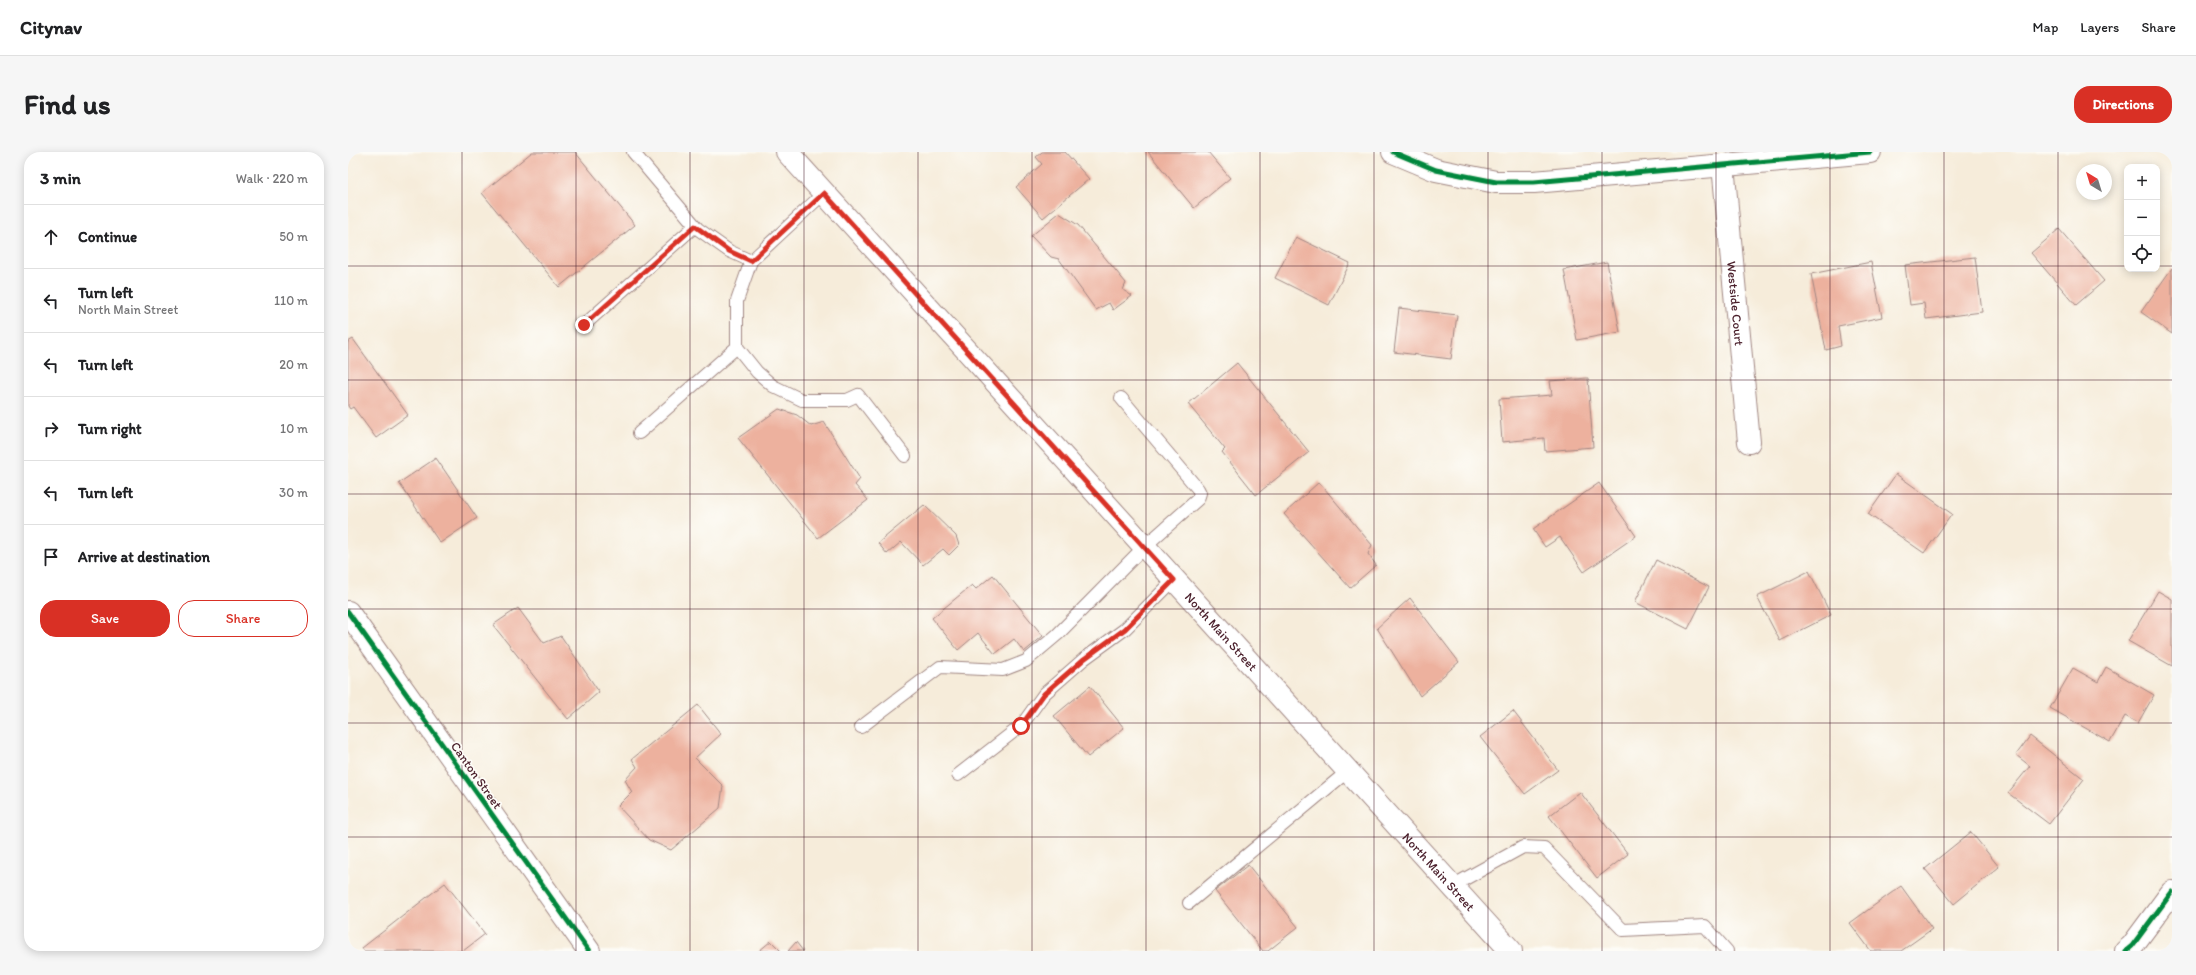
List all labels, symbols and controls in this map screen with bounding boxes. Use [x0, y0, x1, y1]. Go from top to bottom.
text: Citynav [20, 16, 82, 39]
text: Map [2033, 19, 2058, 36]
text: Layers [2080, 19, 2119, 36]
text: Share [2141, 19, 2176, 36]
button: Directions [2074, 86, 2172, 123]
text: Find us [24, 87, 111, 121]
north arrow [2076, 164, 2112, 200]
map controls [2124, 164, 2160, 272]
button: + [2124, 164, 2160, 200]
text: 3 min [40, 168, 81, 188]
text: Walk · 220 m [236, 171, 308, 186]
button: − [2124, 200, 2160, 236]
icon: ahead [40, 226, 62, 248]
text: Continue [78, 228, 137, 246]
text: 50 m [279, 229, 308, 244]
button: locate [2124, 236, 2160, 272]
street label: Westside Court [1724, 260, 1747, 347]
text: Turn left [78, 284, 133, 302]
icon: left [40, 290, 62, 312]
text: 110 m [274, 293, 308, 308]
text: North Main Street [78, 302, 178, 317]
route end [575, 316, 593, 334]
icon: left [40, 354, 62, 376]
text: Turn left [78, 356, 133, 374]
text: 20 m [279, 357, 308, 372]
icon: right [40, 418, 62, 440]
text: Turn right [78, 420, 142, 438]
text: 10 m [280, 421, 308, 436]
icon: left [40, 482, 62, 504]
text: Turn left [78, 484, 133, 502]
text: 30 m [279, 485, 308, 500]
icon: arrive [40, 546, 62, 568]
text: Arrive at destination [78, 548, 210, 566]
street label: North Main Street [1182, 590, 1260, 674]
button: Save [40, 600, 170, 637]
button: Share [178, 600, 308, 637]
route start [1012, 717, 1030, 735]
street label: Canton Street [448, 739, 505, 812]
street label: North Main Street [1399, 830, 1478, 914]

